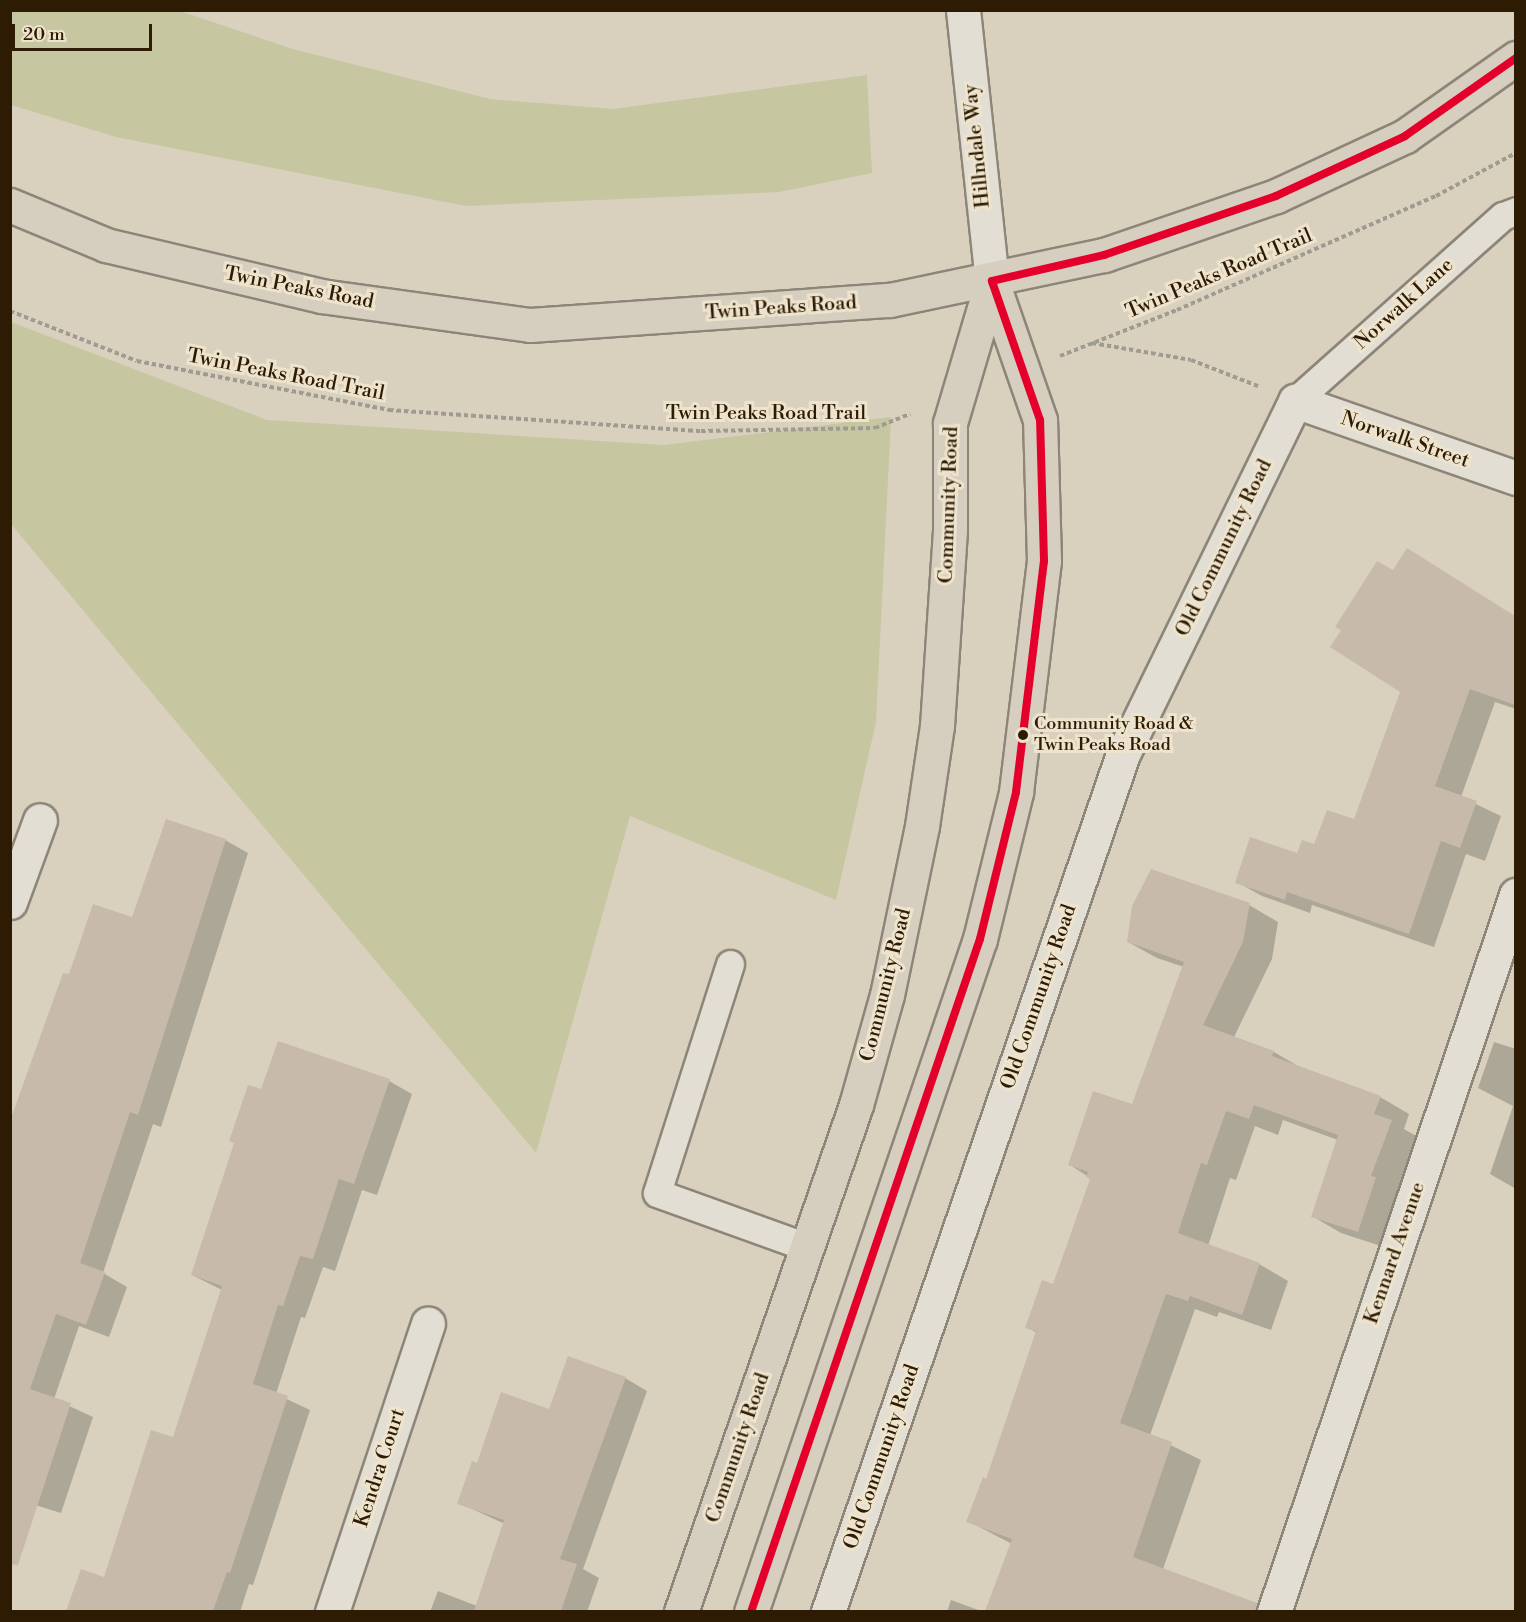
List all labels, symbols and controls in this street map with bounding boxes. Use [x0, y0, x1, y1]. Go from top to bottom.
scale bar [15, 12, 154, 50]
text: 20 m [23, 23, 65, 46]
street label: Hillndale Way [959, 83, 995, 209]
street label: Twin Peaks Road Trail [1122, 224, 1316, 324]
street label: Norwalk Lane [1349, 253, 1459, 355]
street label: Twin Peaks Road [222, 262, 376, 314]
street label: Twin Peaks Road [704, 291, 858, 325]
street label: Twin Peaks Road Trail [185, 344, 387, 406]
street label: Twin Peaks Road Trail [666, 401, 866, 425]
street label: Norwalk Street [1338, 407, 1472, 473]
street label: Community Road [934, 426, 964, 584]
street label: Old Community Road [1171, 456, 1277, 640]
place label: Community Road & Twin Peaks Road [1034, 714, 1193, 756]
marker: Community Road & Twin Peaks Road [1017, 729, 1029, 741]
street label: Old Community Road [996, 901, 1082, 1093]
street label: Community Road [855, 906, 917, 1064]
street label: Kennard Avenue [1359, 1179, 1431, 1327]
street label: Old Community Road [839, 1361, 925, 1553]
street label: Community Road [701, 1370, 775, 1526]
street label: Kendra Court [350, 1406, 410, 1530]

